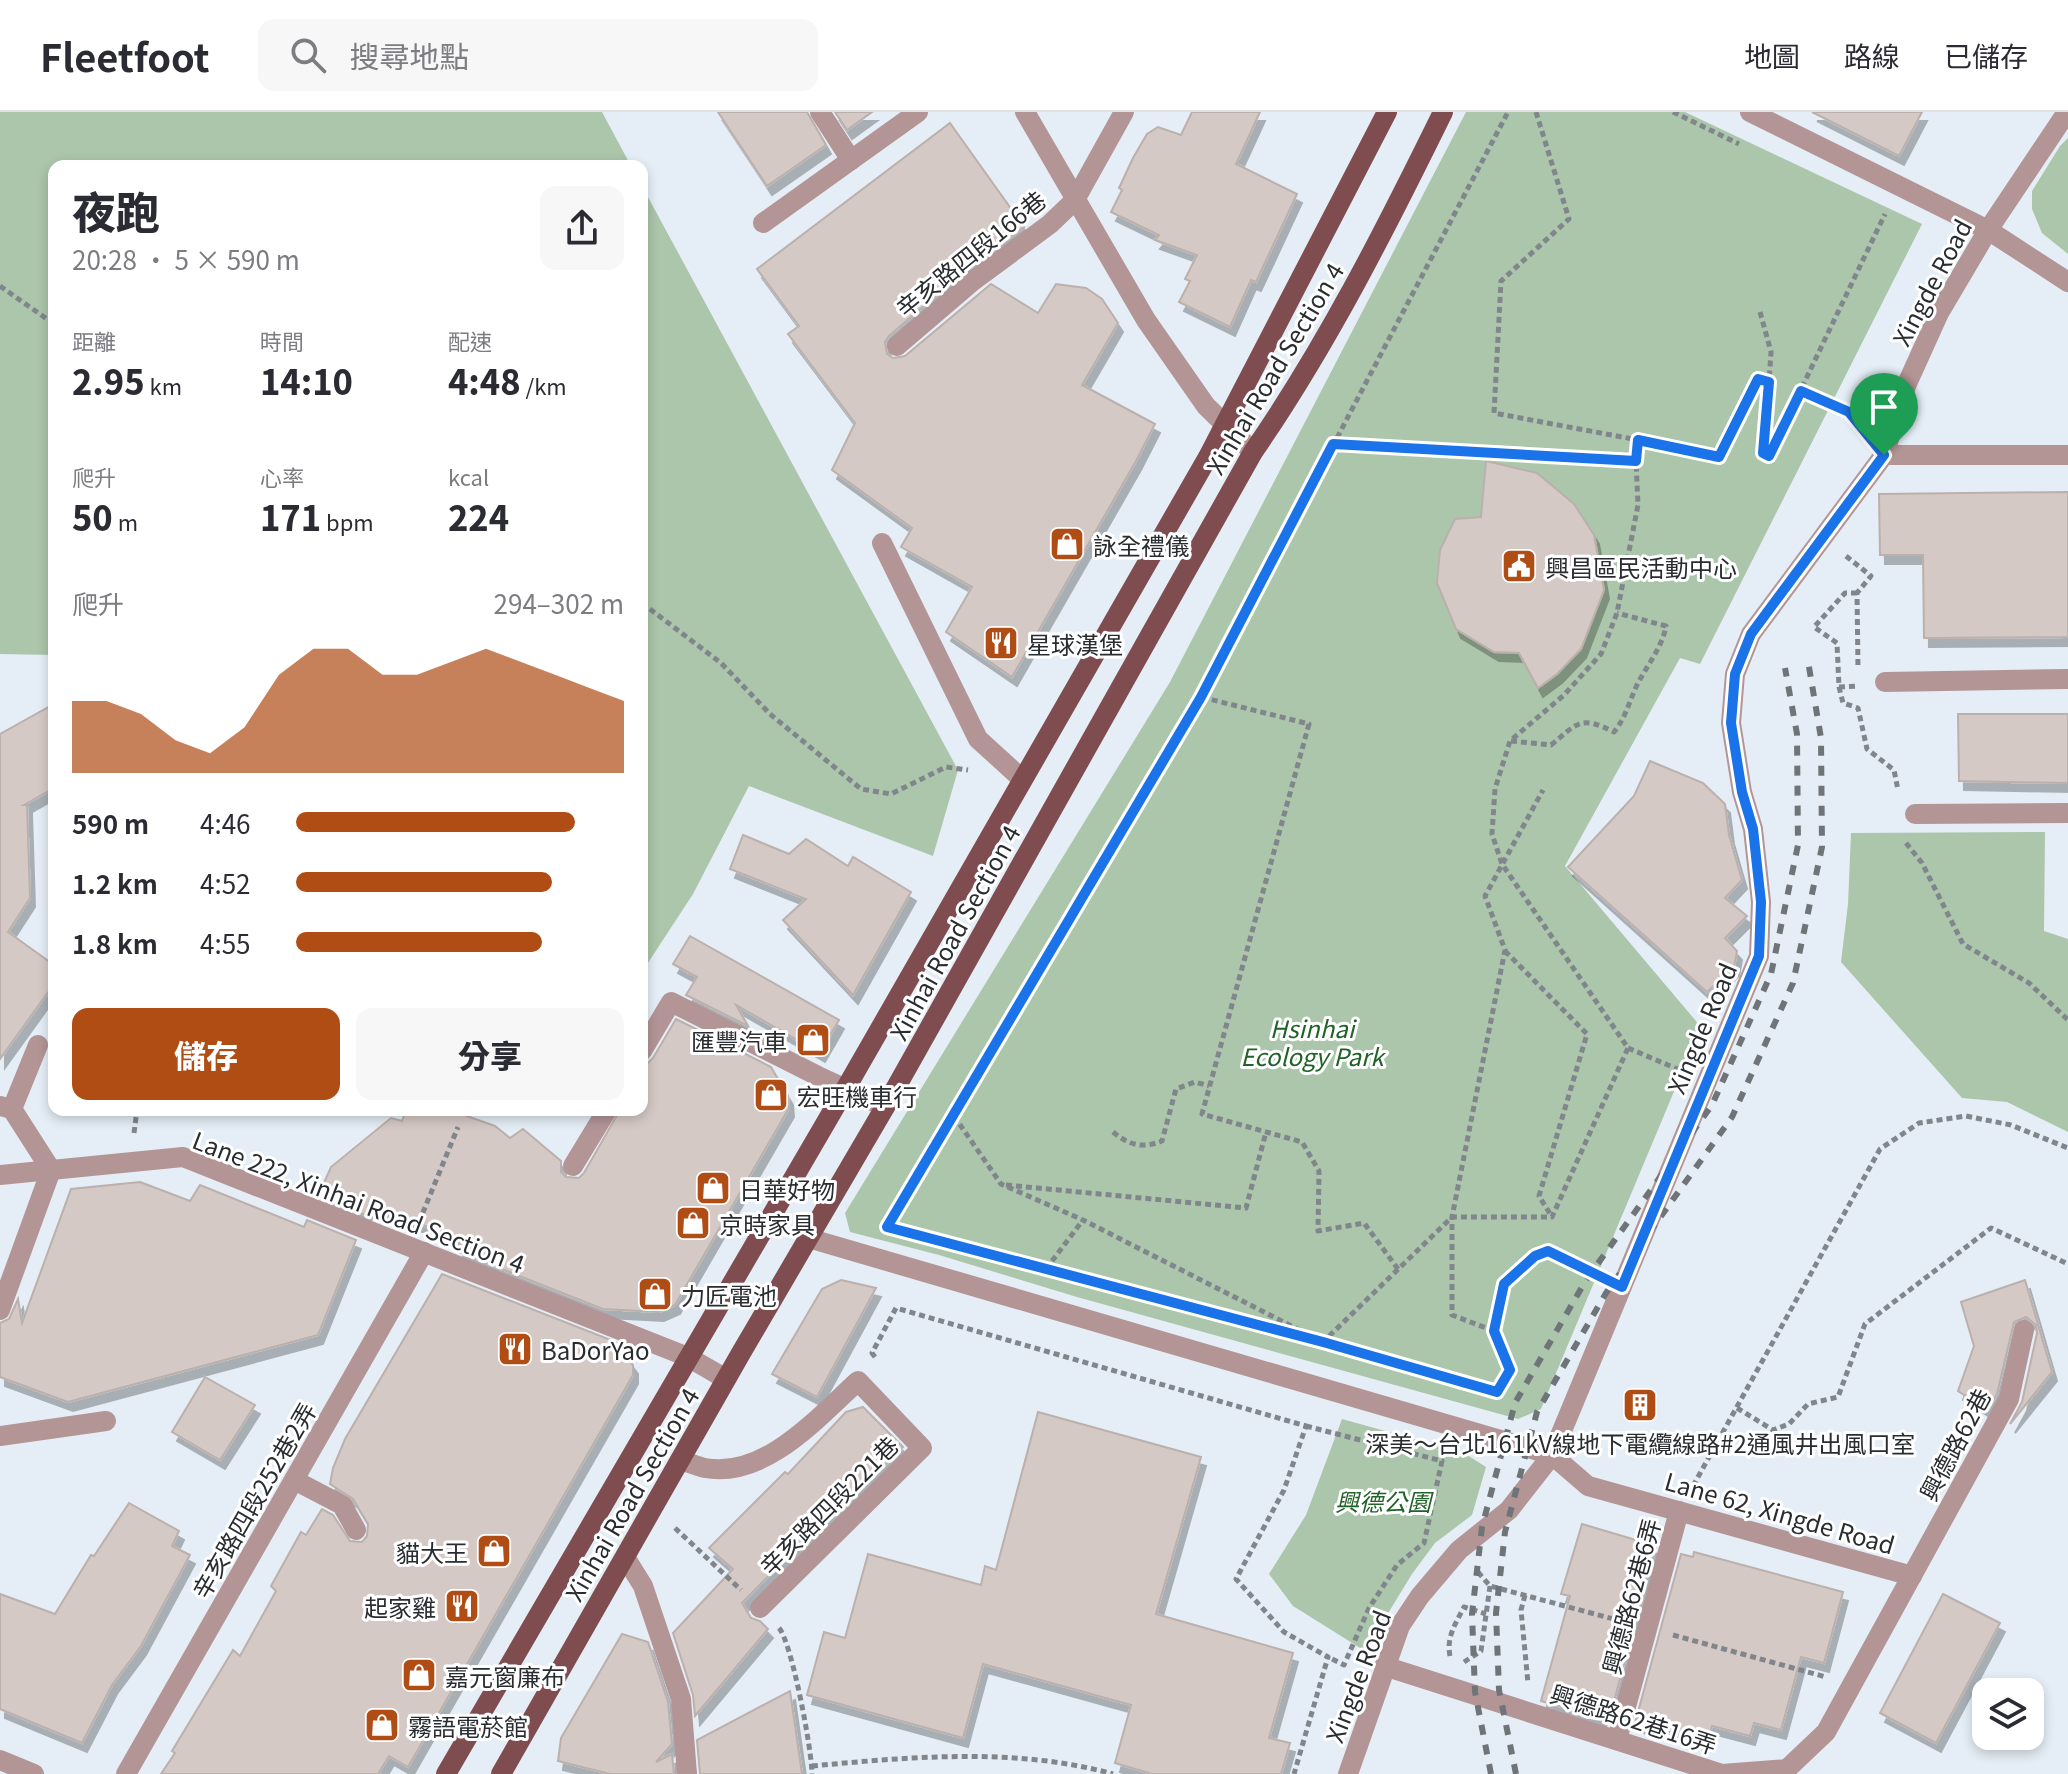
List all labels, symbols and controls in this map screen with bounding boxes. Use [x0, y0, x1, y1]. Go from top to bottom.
search box [258, 19, 818, 91]
text: Fleetfoot [40, 28, 210, 83]
icon: search [286, 33, 330, 77]
text: 搜尋地點 [350, 33, 470, 77]
text: 地圖 [1744, 35, 1800, 75]
text: 路線 [1844, 35, 1900, 75]
text: 已儲存 [1944, 35, 2028, 75]
text: 夜跑 [72, 178, 160, 242]
street label: 辛亥路四段166巷 [888, 182, 1052, 324]
button: share [540, 186, 624, 270]
street label: Xingde Road [1883, 212, 1979, 352]
text: 20:28 · 5 × 590 m [72, 240, 300, 277]
street label: Xinhai Road Section 4 [1197, 256, 1351, 480]
text: 距離 [72, 324, 116, 356]
text: 時間 [260, 324, 304, 356]
text: 配速 [448, 324, 492, 356]
text: 2.95 [72, 356, 145, 405]
text: 14:10 [260, 356, 353, 405]
text: 4:48 [448, 356, 521, 405]
text: km [145, 369, 182, 401]
text: /km [521, 369, 567, 401]
pin [1850, 373, 1918, 455]
icon: arrive [1862, 385, 1906, 429]
text: 爬升 [72, 460, 116, 492]
text: 心率 [260, 460, 304, 492]
text: kcal [448, 460, 489, 492]
text: 50 [72, 492, 113, 541]
text: 171 [260, 492, 321, 541]
text: 224 [448, 492, 509, 541]
text: m [113, 505, 138, 537]
text: bpm [321, 505, 374, 537]
shop icon: 詠全禮儀 [1048, 525, 1086, 563]
place label: 詠全禮儀 [1093, 527, 1189, 562]
public building icon: 興昌區民活動中心 [1500, 547, 1538, 585]
place label: 興昌區民活動中心 [1545, 549, 1737, 584]
text: 爬升 [72, 584, 124, 621]
text: 294–302 m [494, 584, 624, 621]
restaurant icon: 星球漢堡 [982, 624, 1020, 662]
place label: 星球漢堡 [1027, 626, 1123, 661]
text: 590 m [72, 804, 149, 841]
text: 4:46 [200, 804, 251, 841]
street label: Xinhai Road Section 4 [880, 818, 1028, 1046]
text: 1.2 km [72, 864, 158, 901]
text: 4:52 [200, 864, 251, 901]
text: 1.8 km [72, 924, 158, 961]
text: 4:55 [200, 924, 251, 961]
street label: Xingde Road [1658, 957, 1744, 1099]
button: 儲存 [72, 1008, 340, 1100]
button: 分享 [356, 1008, 624, 1100]
park label: Hsinhai Ecology Park [1240, 1010, 1386, 1073]
shop icon: 匯豐汽車 [794, 1021, 832, 1059]
place label: 匯豐汽車 [691, 1023, 787, 1058]
shop icon: 宏旺機車行 [752, 1076, 790, 1114]
place label: 宏旺機車行 [797, 1078, 917, 1113]
street label: Lane 222, Xinhai Road Section 4 [188, 1121, 530, 1281]
shop icon: 日華好物 [694, 1169, 732, 1207]
place label: 日華好物 [739, 1171, 835, 1206]
shop icon: 京時家具 [674, 1204, 712, 1242]
place label: 京時家具 [719, 1206, 815, 1241]
shop icon: 力匠電池 [636, 1275, 674, 1313]
place label: 力匠電池 [681, 1277, 777, 1312]
restaurant icon: BaDorYao [496, 1330, 534, 1368]
place label: BaDorYao [541, 1332, 650, 1367]
street label: Xinhai Road Section 4 [556, 1381, 706, 1607]
street label: 興德路62巷 [1910, 1382, 1998, 1506]
building icon: 深美～台北161kV線地下電纜線路#2通風井出風口室 [1621, 1386, 1659, 1424]
street label: 辛亥路四段252巷2弄 [183, 1395, 323, 1605]
place label: 深美～台北161kV線地下電纜線路#2通風井出風口室 [1365, 1425, 1915, 1460]
street label: 辛亥路四段221巷 [751, 1428, 905, 1582]
street label: Lane 62, Xingde Road [1661, 1462, 1899, 1562]
park label: 興德公園 [1335, 1483, 1434, 1518]
street label: 興德路62巷6弄 [1592, 1514, 1668, 1678]
shop icon: 貓大王 [475, 1532, 513, 1570]
place label: 貓大王 [396, 1534, 468, 1569]
restaurant icon: 起家雞 [443, 1587, 481, 1625]
place label: 起家雞 [364, 1589, 436, 1624]
street label: Xingde Road [1316, 1605, 1398, 1747]
shop icon: 嘉元窗廉布 [400, 1656, 438, 1694]
place label: 嘉元窗廉布 [445, 1658, 565, 1693]
street label: 興德路62巷16弄 [1546, 1675, 1722, 1761]
map controls [1972, 1678, 2044, 1750]
button: layers [1972, 1678, 2044, 1750]
shop icon: 霧語電菸館 [363, 1706, 401, 1744]
place label: 霧語電菸館 [408, 1708, 528, 1743]

